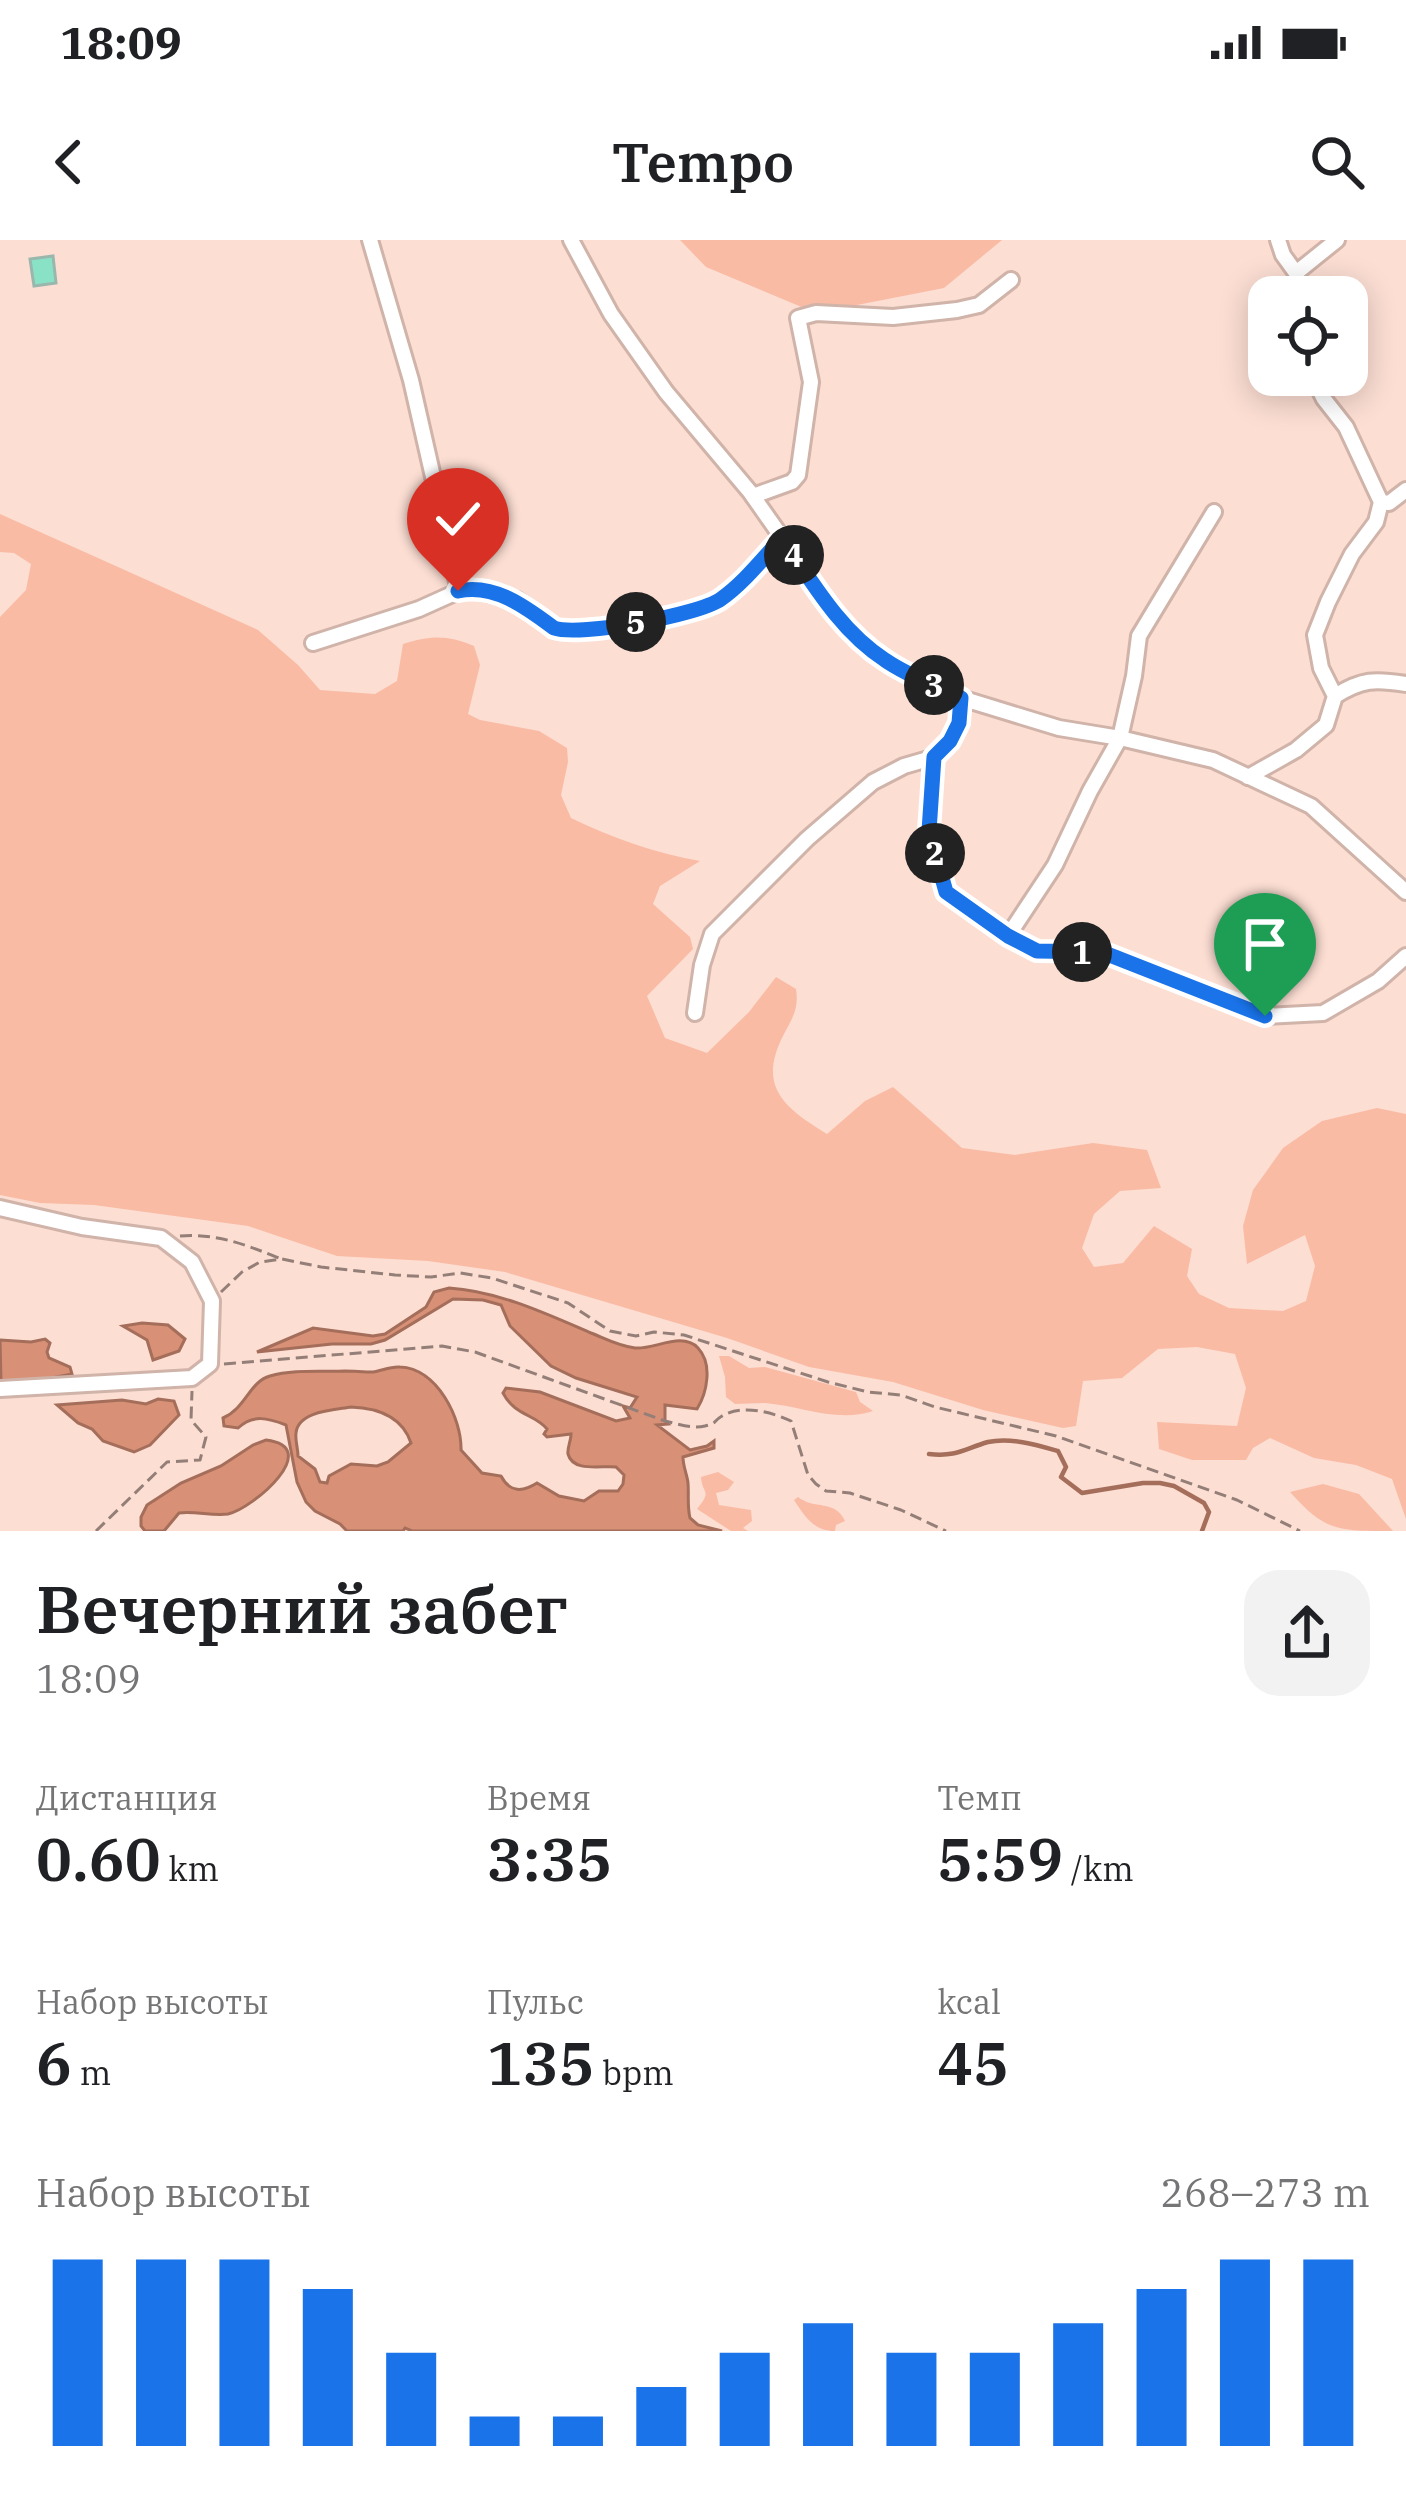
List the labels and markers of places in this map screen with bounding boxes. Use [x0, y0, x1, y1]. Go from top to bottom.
pin [407, 468, 509, 591]
pin: 4 [764, 525, 824, 585]
pin: 5 [606, 592, 666, 652]
pin: 3 [904, 655, 964, 715]
pin: 2 [905, 823, 965, 883]
pin [1214, 893, 1316, 1016]
pin: 1 [1052, 922, 1112, 982]

